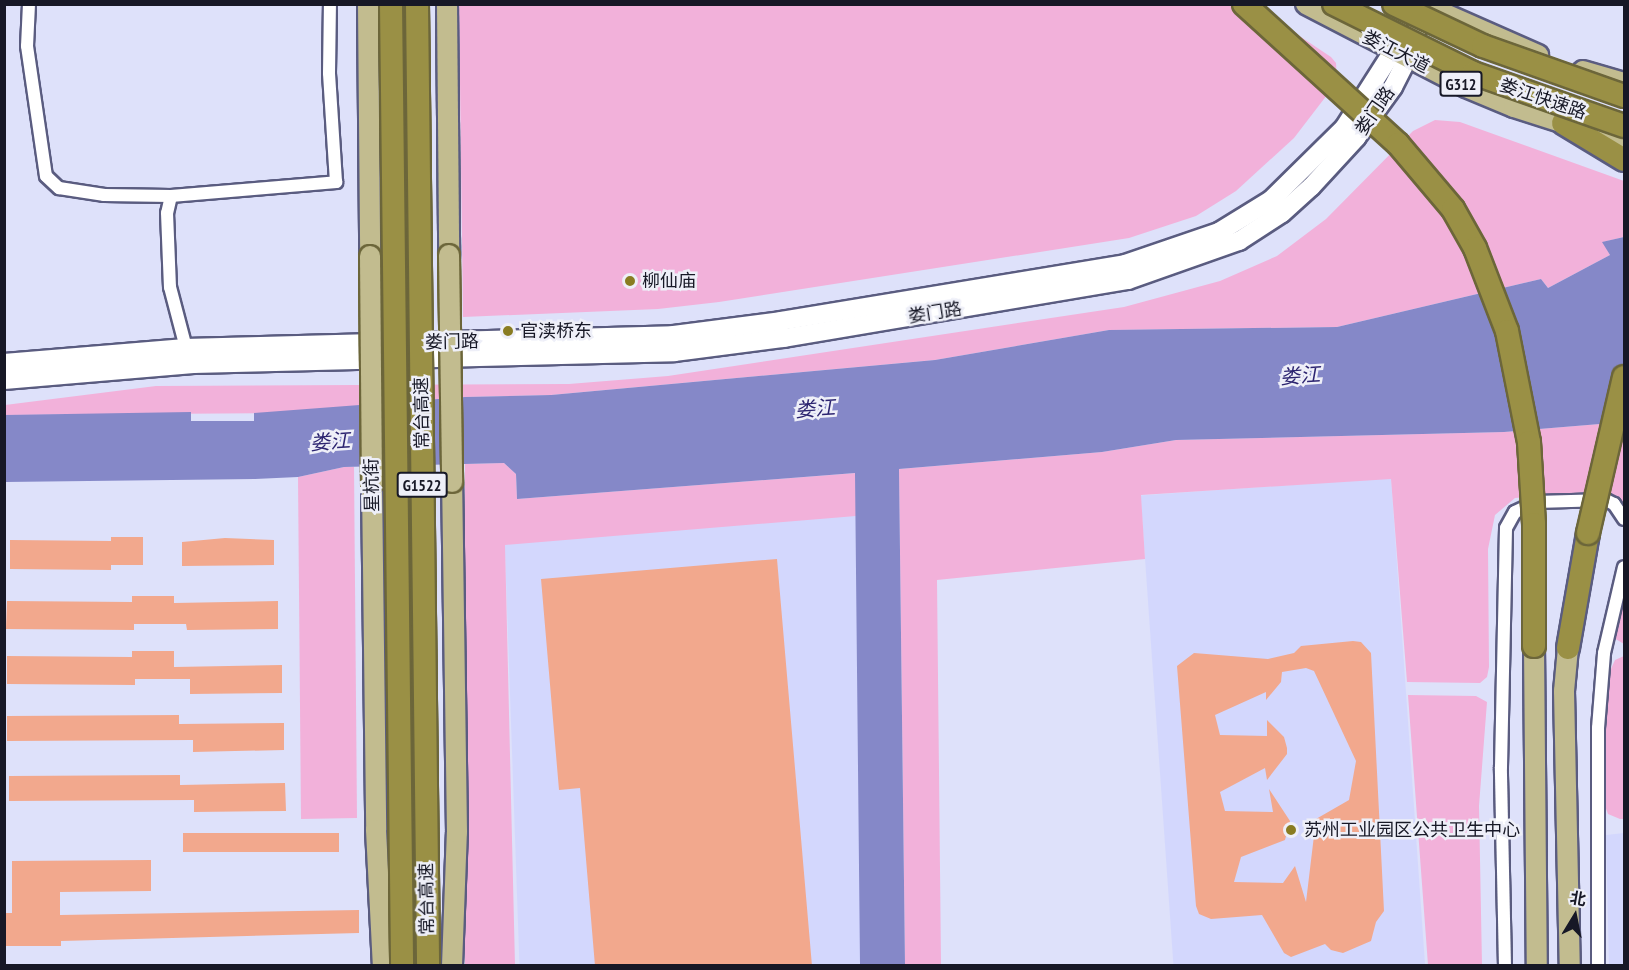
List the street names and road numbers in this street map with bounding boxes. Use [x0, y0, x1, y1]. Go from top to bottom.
street label: 娄江大道 [1359, 26, 1433, 78]
road number: G312 [1438, 71, 1484, 97]
street label: 娄江快速路 [1497, 74, 1589, 124]
street label: 娄门路 [1351, 83, 1399, 139]
street label: 娄门路 [907, 298, 963, 328]
street label: 娄门路 [425, 331, 479, 353]
street label: 常台高速 [411, 377, 433, 449]
street label: 星杭街 [361, 458, 383, 512]
road number: G1522 [396, 472, 448, 498]
street label: 常台高速 [416, 863, 438, 935]

